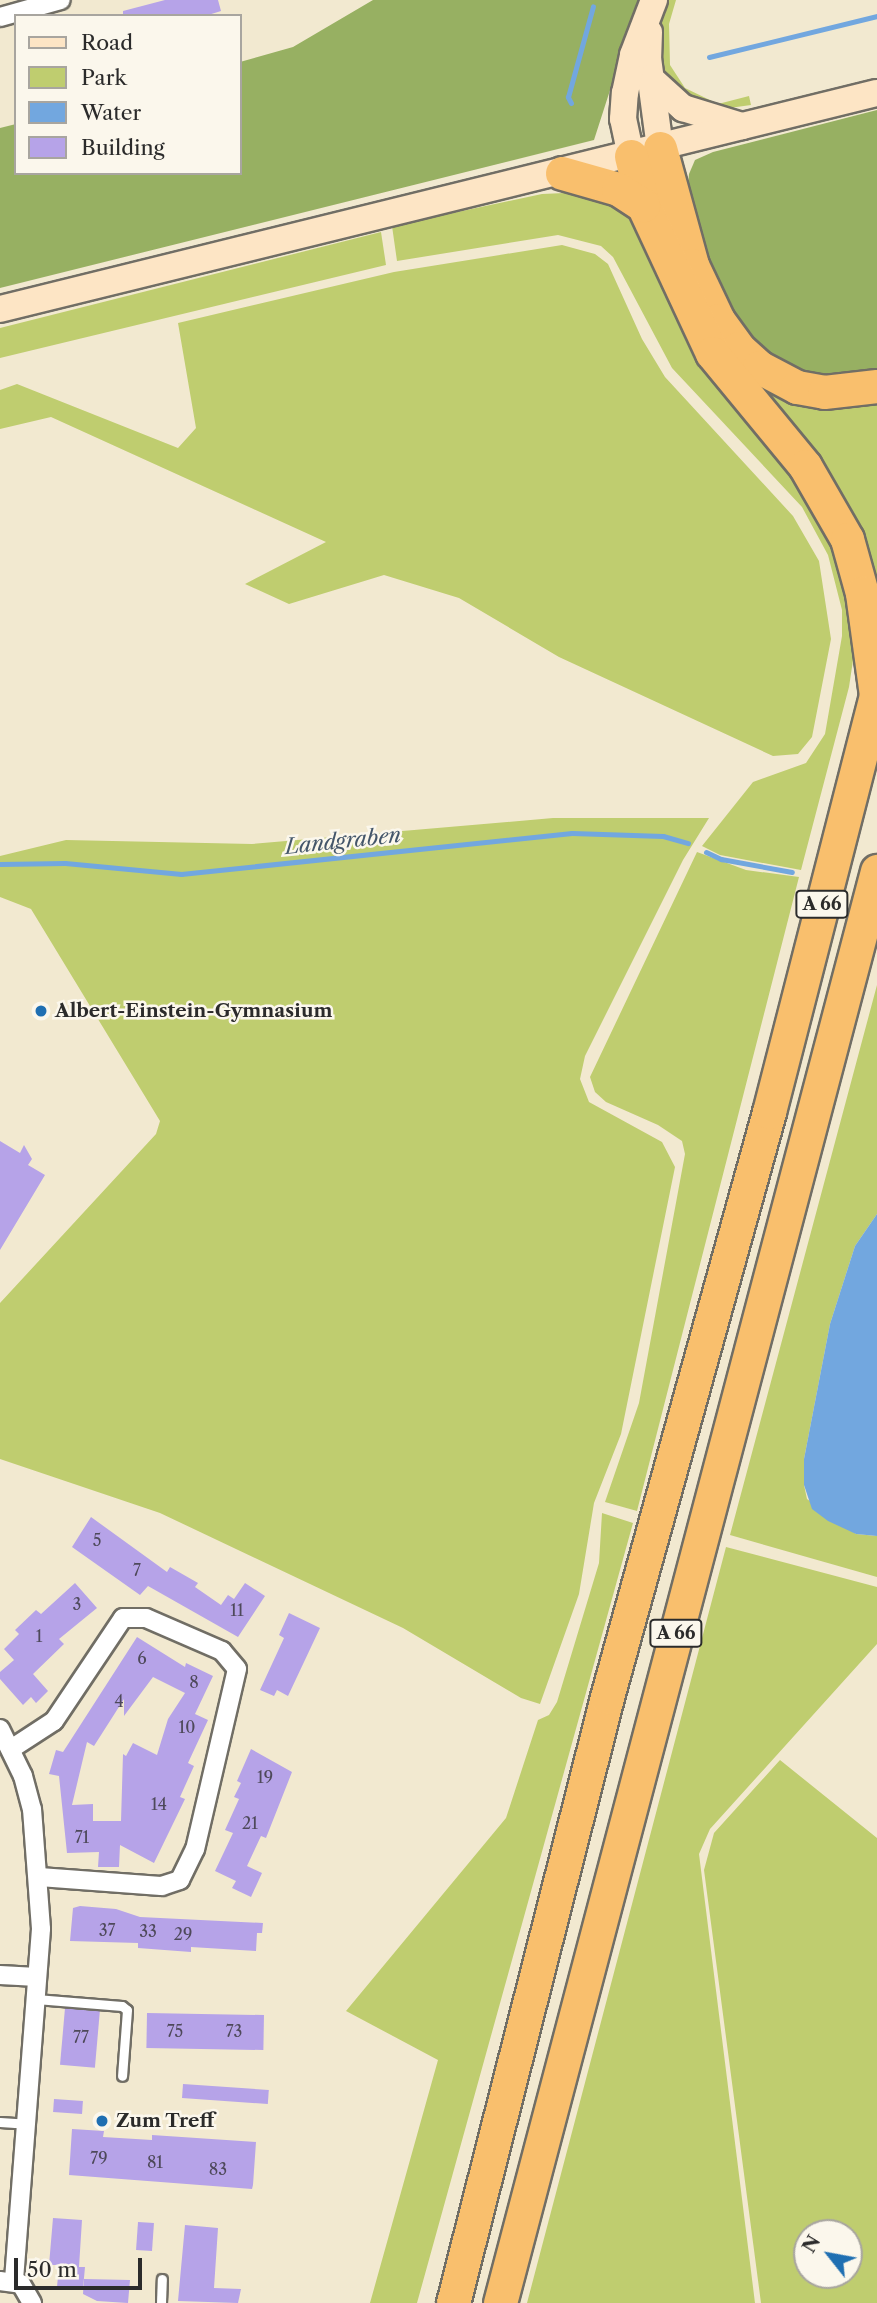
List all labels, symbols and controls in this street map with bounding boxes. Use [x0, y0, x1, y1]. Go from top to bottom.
legend [14, 14, 242, 175]
text: Road [81, 30, 133, 55]
text: Park [81, 65, 127, 90]
text: Water [81, 100, 141, 125]
text: Building [81, 135, 165, 160]
water label: Landgraben [284, 822, 402, 860]
road number: A 66 [794, 890, 850, 918]
place label: Albert-Einstein-Gymnasium [55, 1000, 332, 1022]
marker: Albert-Einstein-Gymnasium [33, 1003, 49, 1019]
house number: 5 [93, 1530, 101, 1550]
house number: 7 [133, 1560, 141, 1580]
house number: 3 [73, 1594, 81, 1614]
house number: 11 [230, 1600, 244, 1620]
road number: A 66 [648, 1618, 704, 1648]
house number: 1 [36, 1626, 42, 1646]
house number: 6 [137, 1648, 147, 1668]
house number: 8 [189, 1672, 199, 1692]
house number: 4 [114, 1691, 124, 1711]
house number: 10 [179, 1717, 195, 1737]
house number: 19 [257, 1767, 273, 1787]
house number: 14 [151, 1794, 167, 1814]
house number: 21 [242, 1813, 258, 1833]
house number: 71 [75, 1827, 89, 1847]
house number: 37 [99, 1920, 115, 1940]
house number: 33 [139, 1921, 157, 1941]
house number: 29 [174, 1924, 192, 1944]
house number: 75 [167, 2021, 183, 2041]
house number: 73 [226, 2021, 242, 2041]
house number: 77 [73, 2027, 89, 2047]
place label: Zum Treff [116, 2110, 215, 2132]
marker: Zum Treff [94, 2113, 110, 2129]
house number: 79 [90, 2148, 108, 2168]
house number: 81 [147, 2152, 163, 2172]
house number: 83 [209, 2159, 227, 2179]
north arrow [793, 2219, 863, 2289]
text: N [797, 2231, 825, 2257]
scale bar [18, 2244, 145, 2288]
text: 50 m [27, 2257, 77, 2282]

